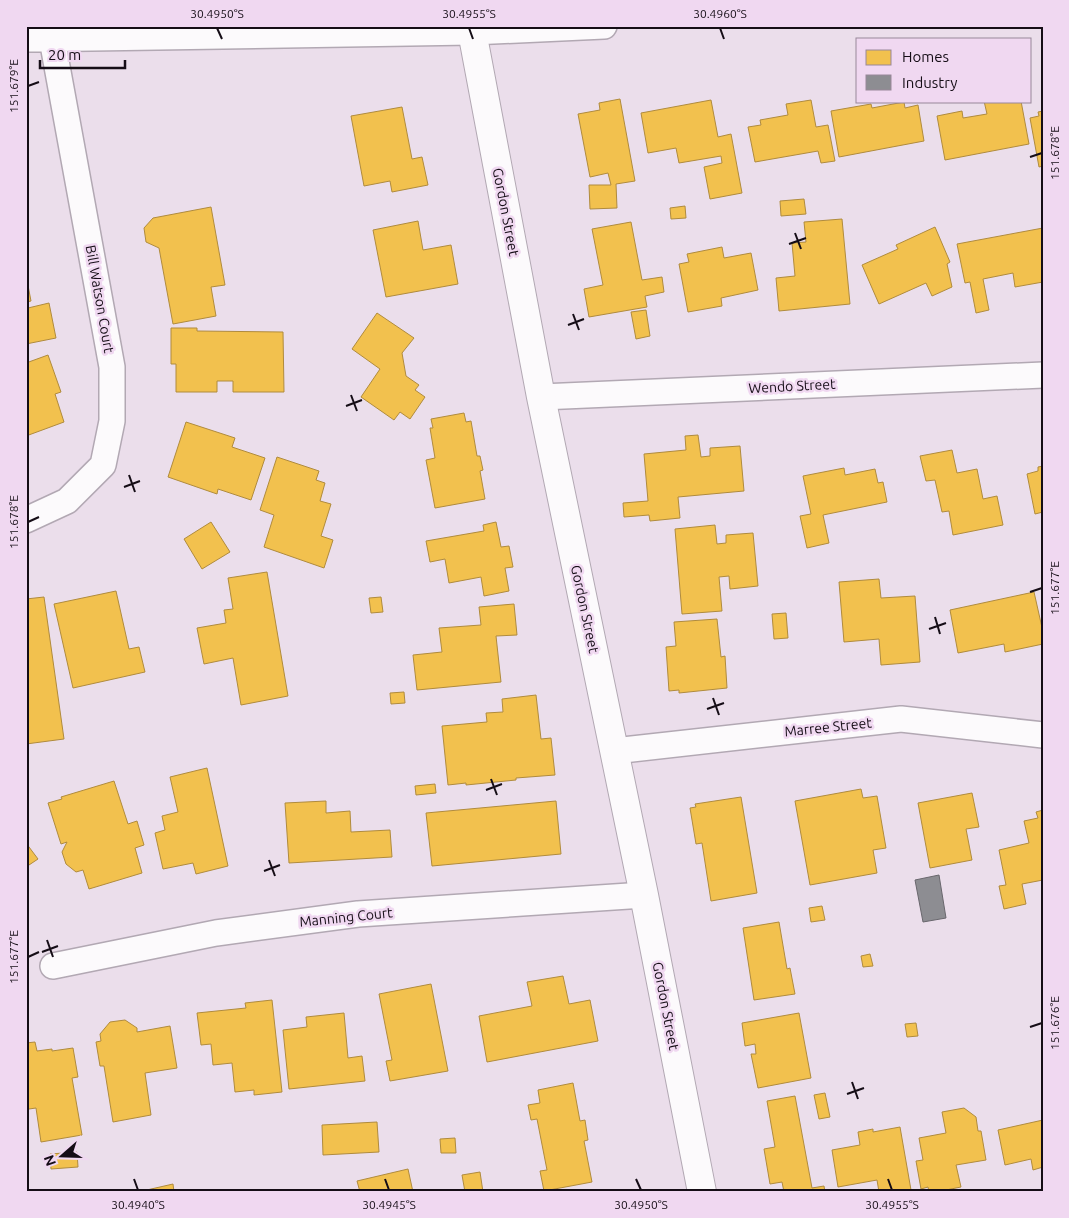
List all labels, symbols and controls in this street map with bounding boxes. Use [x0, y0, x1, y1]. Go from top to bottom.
text: 30.4950°S [190, 7, 244, 20]
text: 30.4955°S [442, 7, 496, 20]
text: 30.4960°S [693, 7, 747, 20]
scale bar [40, 38, 125, 70]
legend [856, 38, 1032, 102]
text: 20 m [48, 46, 81, 63]
text: Homes [902, 48, 949, 65]
text: 151.679°E [7, 59, 20, 113]
text: Industry [902, 74, 957, 91]
text: 151.678°E [1048, 126, 1061, 180]
street label: Gordon Street [490, 167, 522, 258]
street label: Bill Watson Court [83, 244, 117, 355]
street label: Wendo Street [748, 376, 836, 396]
text: 151.678°E [7, 495, 20, 549]
text: 151.677°E [1048, 561, 1061, 615]
street label: Gordon Street [568, 564, 602, 655]
street label: Marree Street [784, 714, 873, 740]
street label: Manning Court [299, 904, 394, 930]
text: 151.677°E [7, 930, 20, 984]
street label: Gordon Street [650, 961, 682, 1052]
text: 151.676°E [1048, 996, 1061, 1050]
north arrow [38, 1130, 88, 1180]
text: N [40, 1153, 59, 1168]
text: 30.4940°S [111, 1198, 165, 1211]
text: 30.4945°S [362, 1198, 416, 1211]
text: 30.4950°S [614, 1198, 668, 1211]
text: 30.4955°S [865, 1198, 919, 1211]

